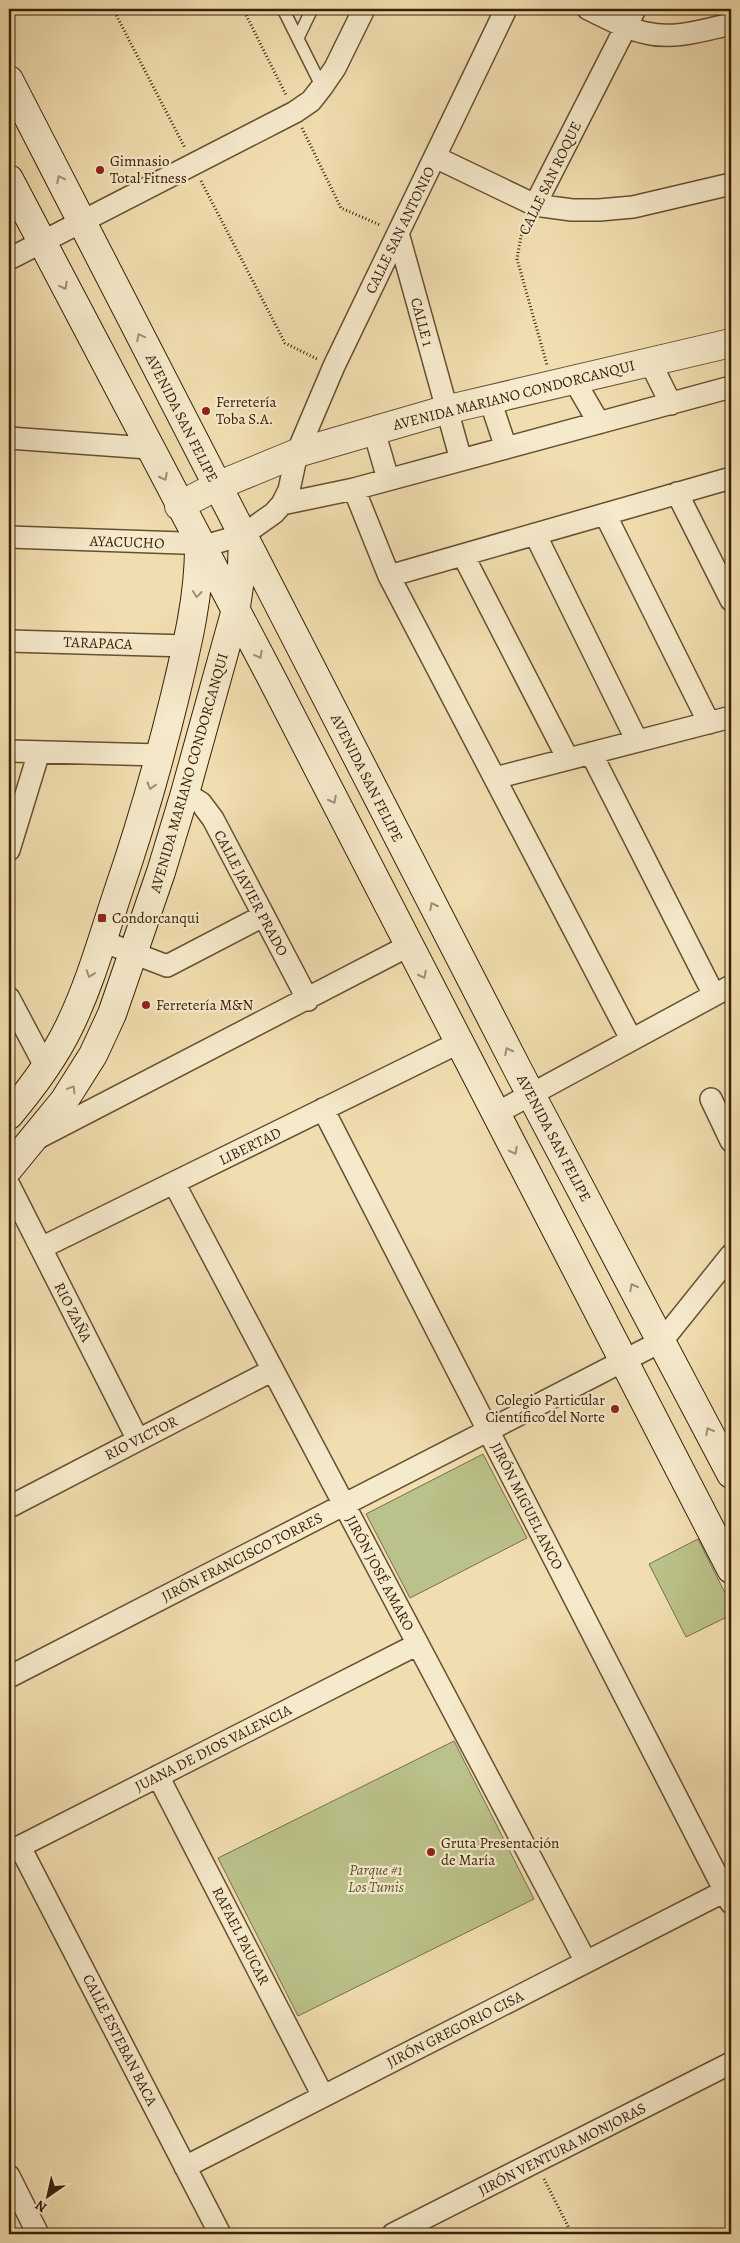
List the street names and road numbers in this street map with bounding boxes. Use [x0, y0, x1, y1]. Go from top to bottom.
street label: CALLE SAN ROQUE [514, 118, 586, 238]
street label: CALLE SAN ANTONIO [360, 163, 440, 297]
street label: CALLE 1 [406, 295, 438, 349]
street label: AVENIDA SAN FELIPE [141, 350, 223, 486]
street label: AVENIDA MARIANO CONDORCANQUI [390, 355, 637, 435]
street label: AYACUCHO [88, 531, 165, 553]
street label: TARAPACA [63, 632, 133, 654]
street label: AVENIDA MARIANO CONDORCANQUI [145, 651, 233, 896]
street label: AVENIDA SAN FELIPE [326, 710, 408, 846]
street label: CALLE JAVIER PRADO [209, 826, 293, 960]
street label: AVENIDA SAN FELIPE [512, 1070, 596, 1205]
street label: LIBERTAD [216, 1122, 284, 1170]
street label: RIO ZAÑA [49, 1279, 97, 1346]
street label: RIO VICTOR [101, 1411, 182, 1465]
street label: JIRÓN MIGUEL ANCO [486, 1439, 568, 1573]
street label: JIRÓN FRANCISCO TORRES [158, 1508, 326, 1606]
street label: JIRÓN JOSÉ AMARO [341, 1512, 419, 1634]
street label: JUANA DE DIOS VALENCIA [131, 1700, 295, 1796]
street label: RAFAEL PAUCAR [208, 1884, 275, 1989]
street label: CALLE ESTEBAN BACA [78, 1971, 162, 2110]
street label: JIRÓN GREGORIO CISA [383, 1986, 527, 2072]
street label: JIRÓN VENTURA MONJORAS [475, 2098, 649, 2200]

